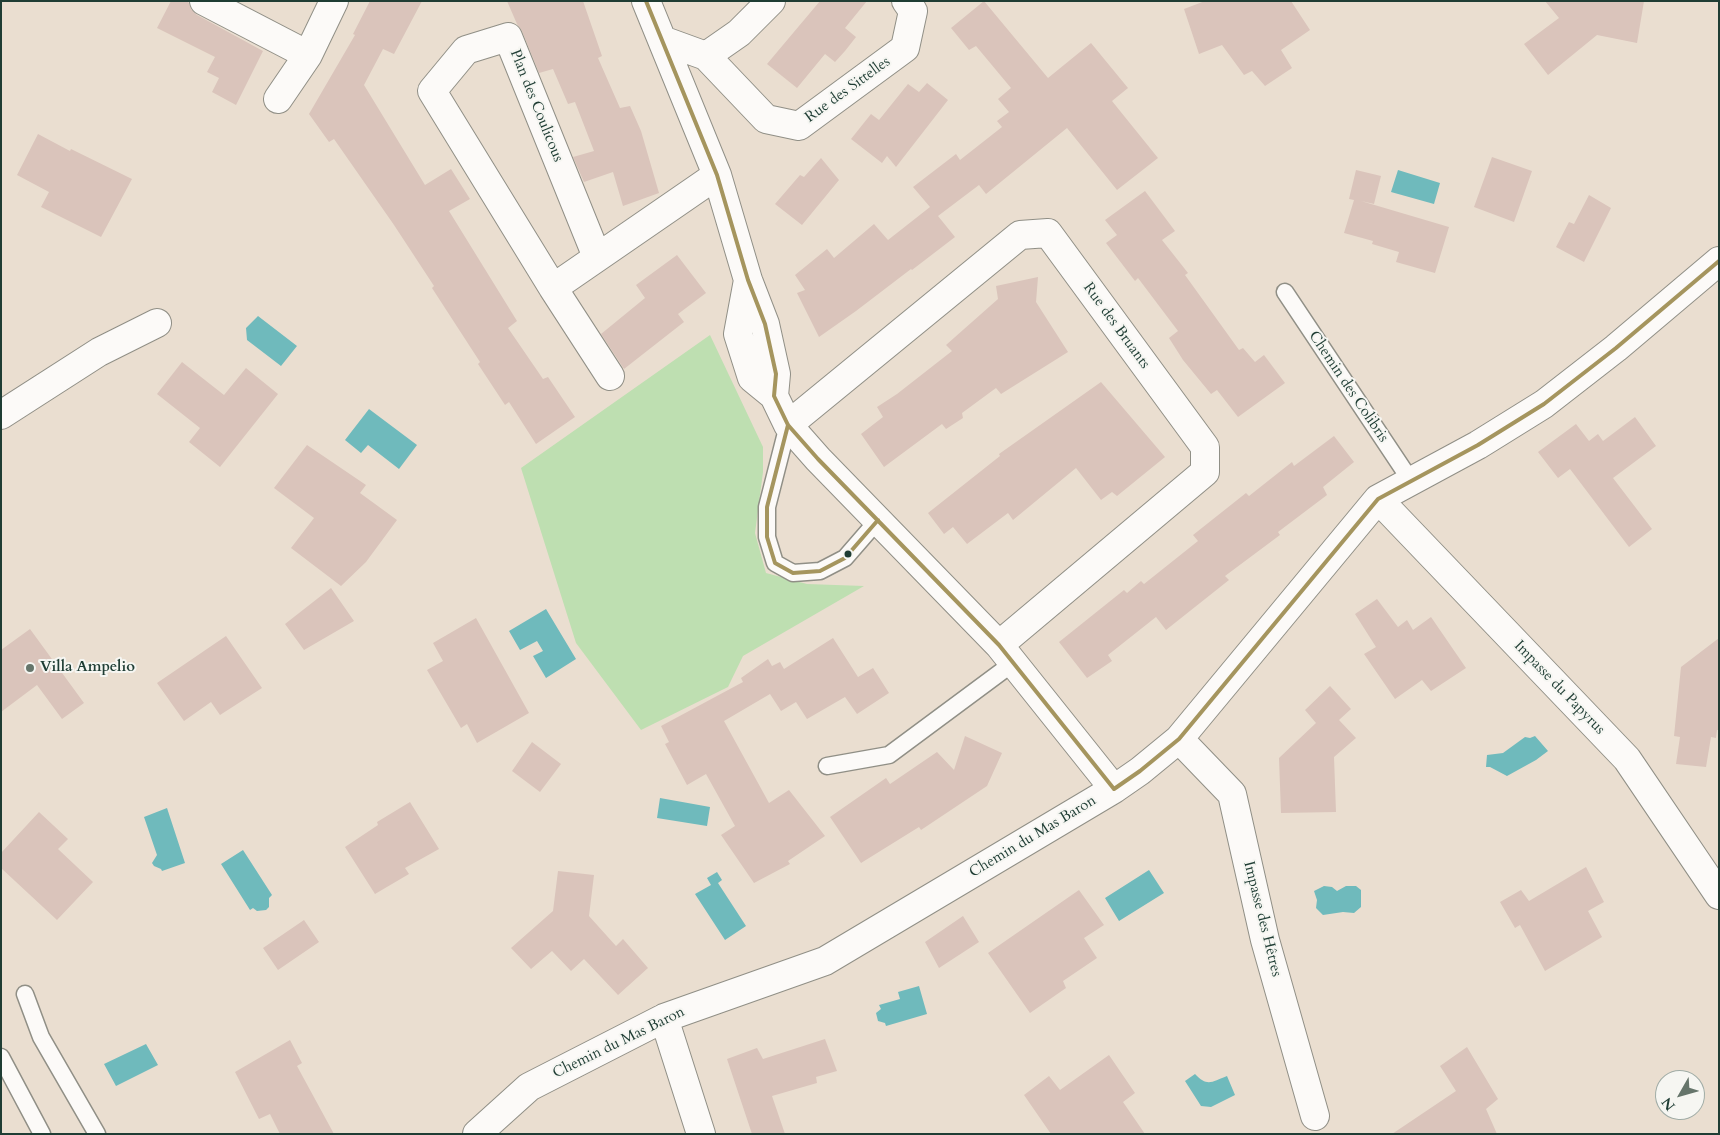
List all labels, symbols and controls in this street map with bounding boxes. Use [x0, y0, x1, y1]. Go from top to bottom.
street label: Plan des Coulicous [505, 47, 567, 165]
street label: Rue des Sittelles [802, 53, 894, 127]
street label: Rue des Bruants [1079, 279, 1153, 373]
street label: Chemin des Colibris [1304, 328, 1392, 446]
unlabelled marker [843, 549, 853, 559]
street label: Impasse du Papyrus [1510, 637, 1608, 739]
place label: Villa Ampelio [40, 659, 135, 677]
marker: Villa Ampelio [24, 662, 36, 674]
street label: Chemin du Mas Baron [966, 792, 1100, 882]
street label: Impasse des Hêtres [1239, 859, 1285, 979]
street label: Chemin du Mas Baron [550, 1003, 688, 1083]
north arrow [1655, 1070, 1705, 1120]
text: N [1657, 1093, 1680, 1115]

